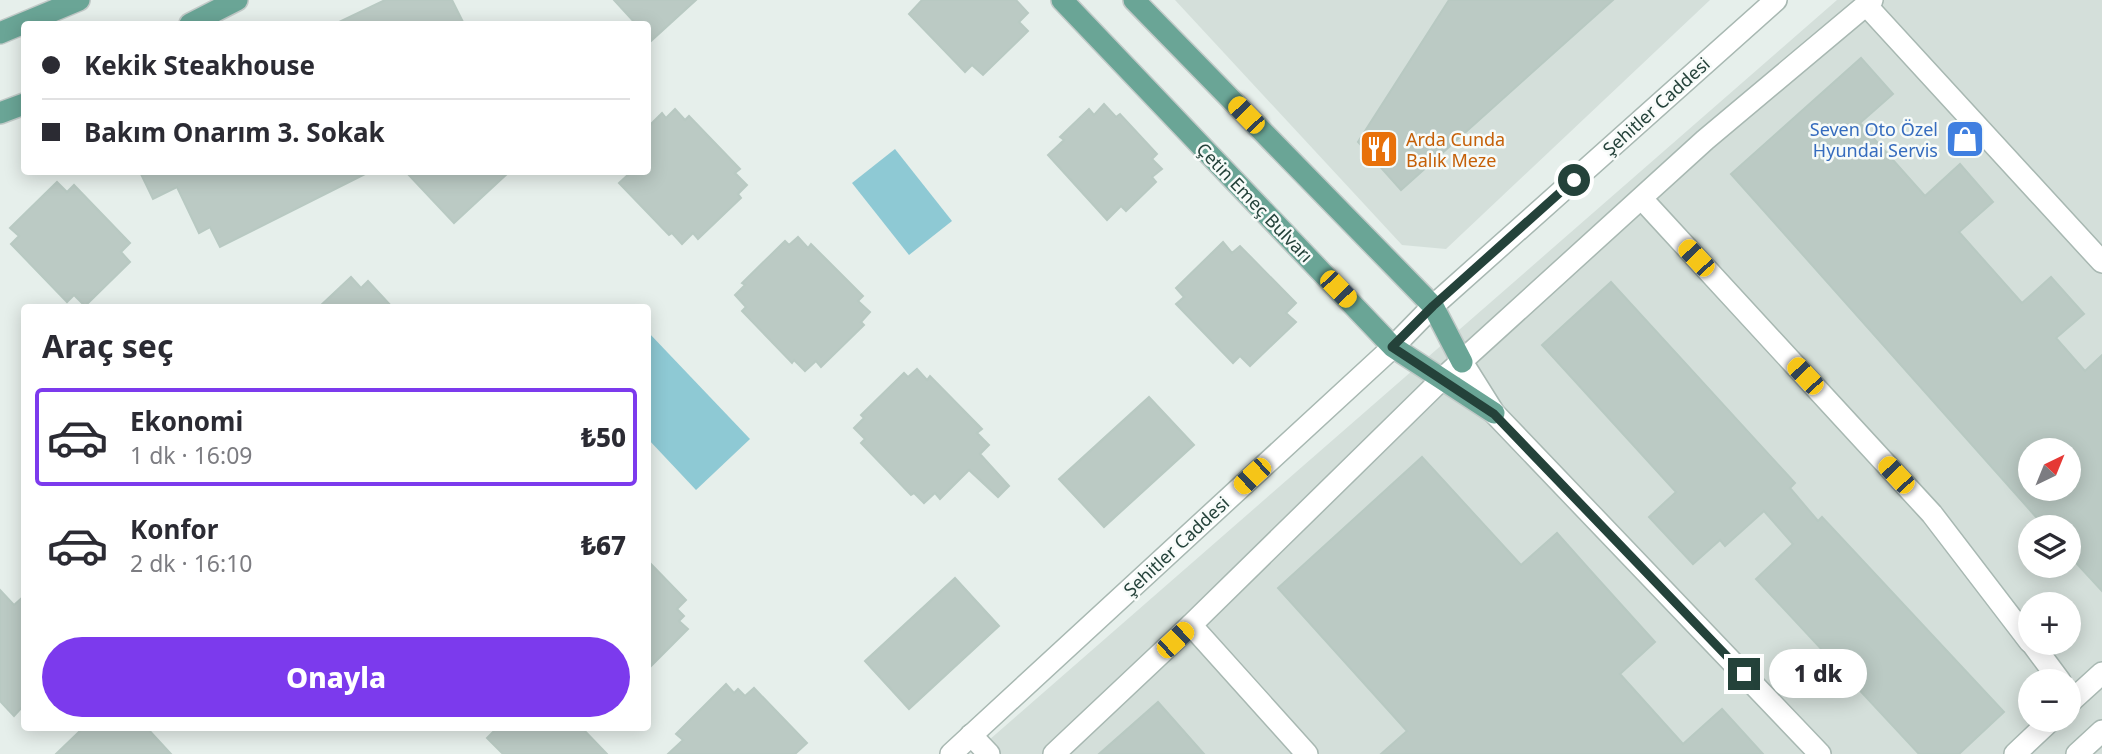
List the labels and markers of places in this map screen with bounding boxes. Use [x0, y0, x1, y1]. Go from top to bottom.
place label: Seven Oto Özel Hyundai Servis [1810, 117, 1938, 162]
shop icon: Seven Oto Özel Hyundai Servis [1944, 118, 1986, 160]
place label: Arda Cunda Balık Meze [1406, 127, 1505, 172]
restaurant icon: Arda Cunda Balık Meze [1358, 128, 1400, 170]

